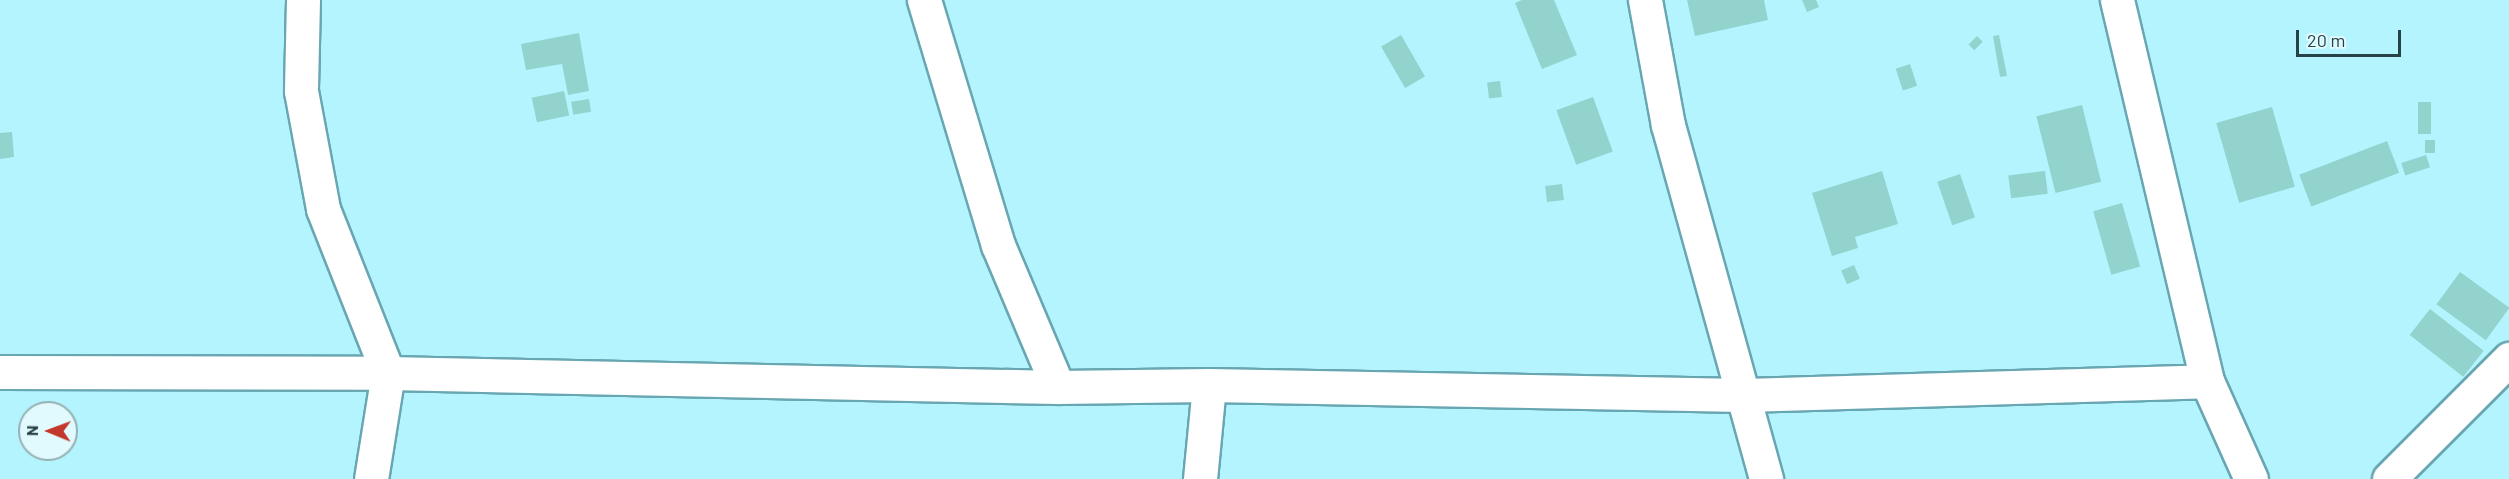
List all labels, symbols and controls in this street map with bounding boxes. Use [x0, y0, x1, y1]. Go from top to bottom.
scale bar [2299, 18, 2404, 56]
text: 20 m [2307, 29, 2345, 51]
north arrow [18, 401, 78, 461]
text: N [22, 425, 41, 436]

